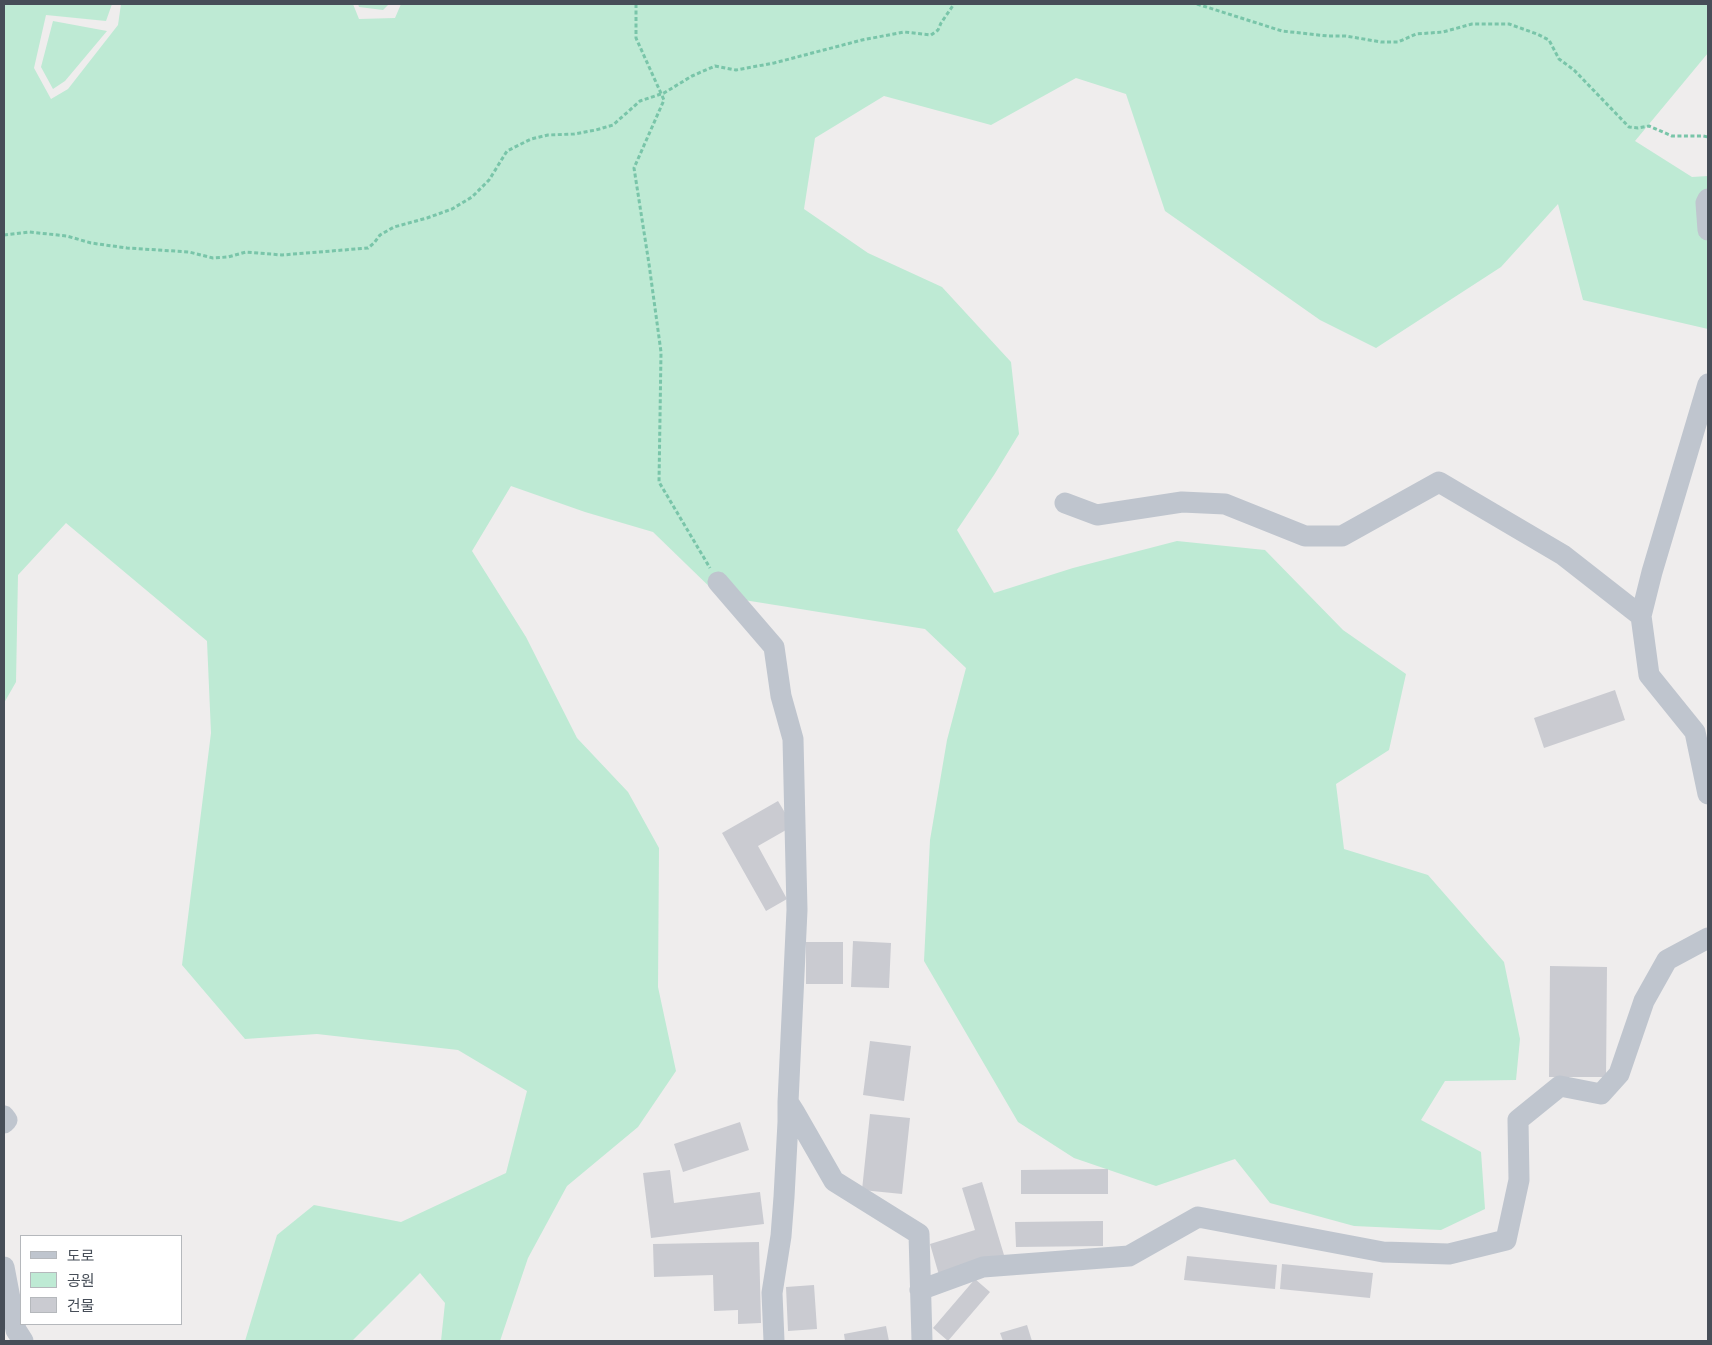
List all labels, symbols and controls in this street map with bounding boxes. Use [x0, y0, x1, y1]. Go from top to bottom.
legend [20, 1235, 182, 1325]
text: 도로 [67, 1247, 95, 1265]
text: 공원 [67, 1272, 95, 1290]
text: 건물 [67, 1297, 95, 1315]

